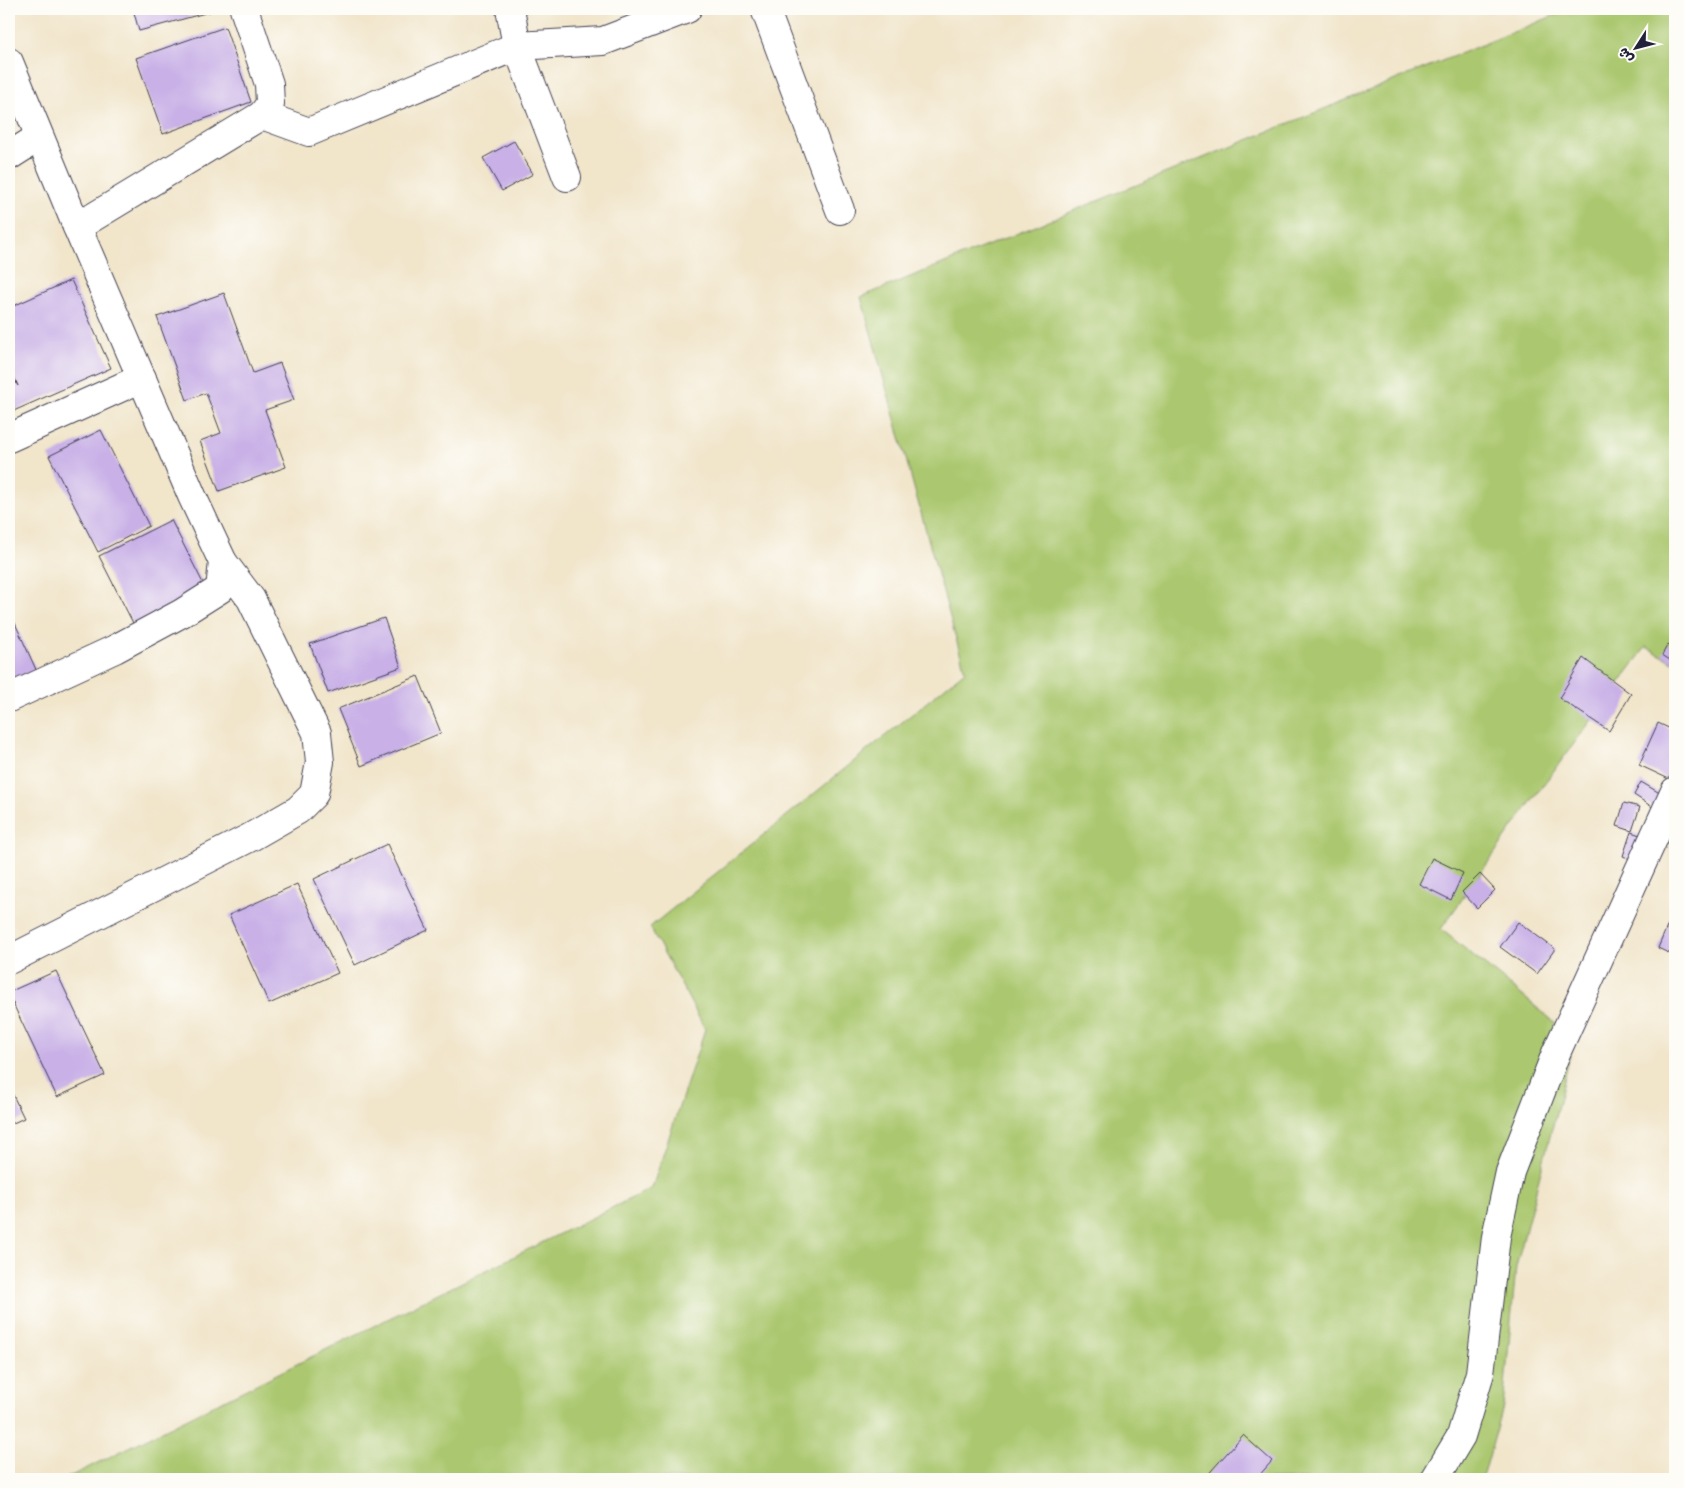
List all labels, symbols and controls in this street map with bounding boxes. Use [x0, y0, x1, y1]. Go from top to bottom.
north arrow [1612, 22, 1662, 72]
text: ش [1614, 42, 1640, 67]

